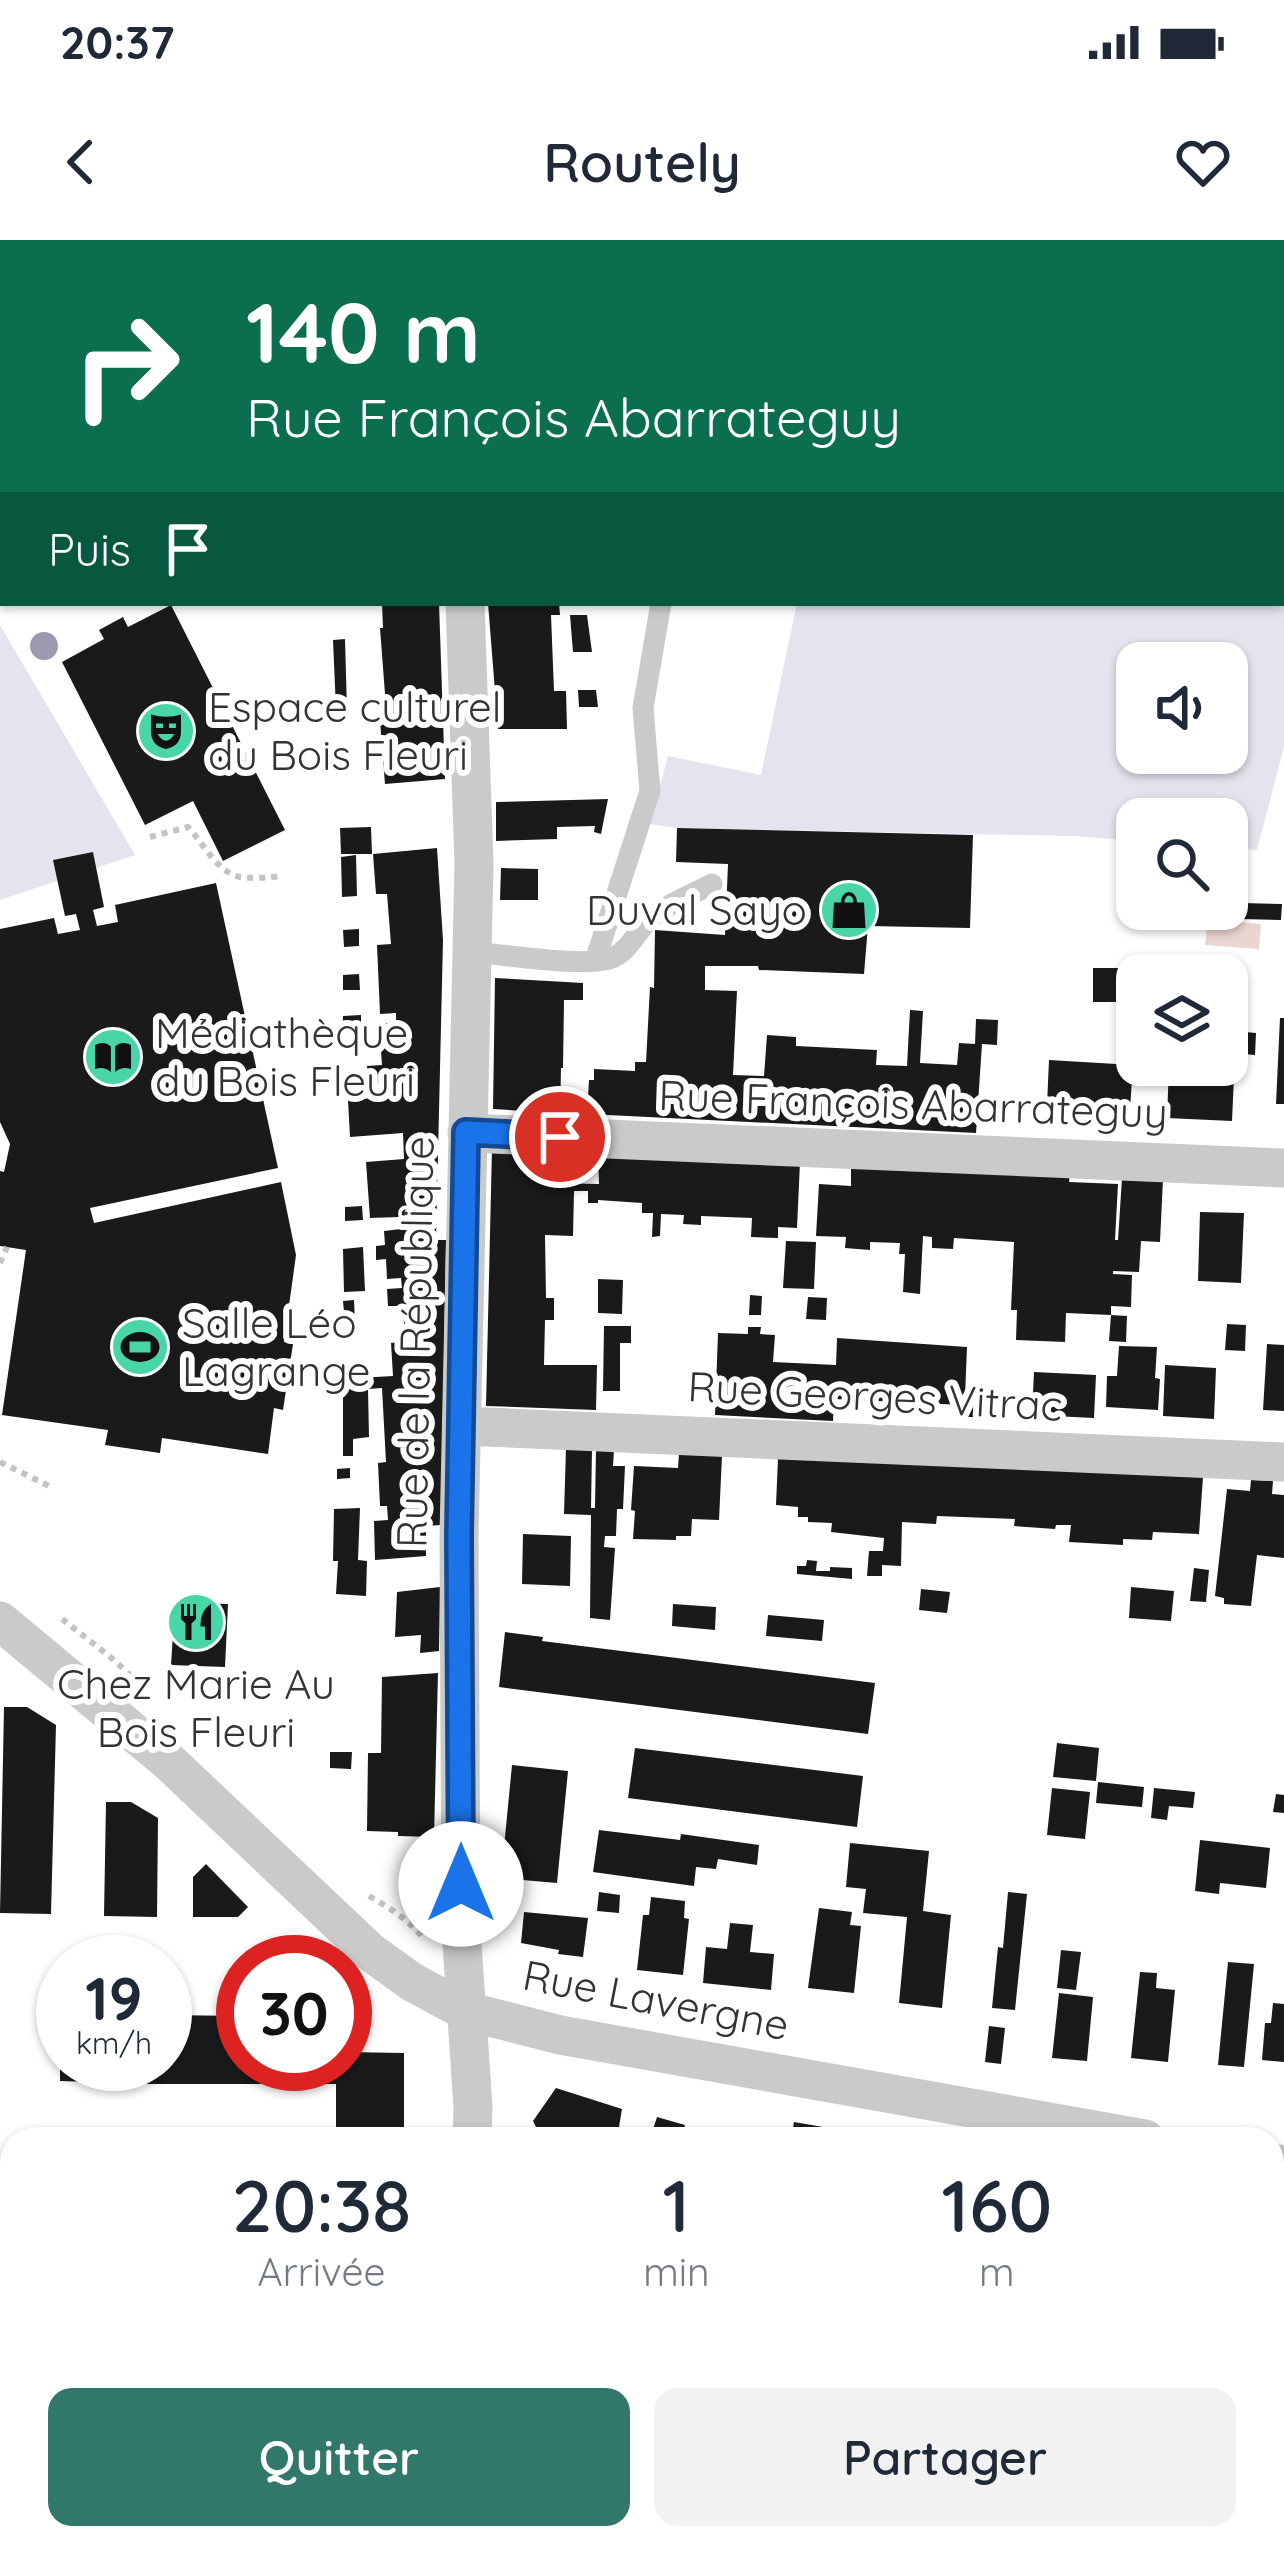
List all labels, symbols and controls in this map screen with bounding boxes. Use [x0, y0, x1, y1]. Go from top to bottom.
text: 20:37 [60, 14, 174, 70]
text: Routely [543, 128, 741, 196]
icon: back [48, 129, 114, 195]
icon: heart [1170, 129, 1236, 195]
text: 140 m [246, 279, 481, 384]
icon: right [48, 288, 204, 444]
text: Rue François Abarrateguy [246, 383, 901, 451]
icon: arrive [155, 516, 221, 582]
text: Puis [48, 521, 131, 577]
map controls [1116, 642, 1248, 1086]
button: sound [1116, 642, 1248, 774]
place label: Espace culturel du Bois Fleuri [208, 680, 501, 781]
theatre icon: Espace culturel du Bois Fleuri [135, 700, 197, 762]
button: search [1116, 798, 1248, 930]
shop icon: Duval Sayo [818, 879, 880, 941]
place label: Duval Sayo [586, 883, 807, 936]
button: layers [1116, 954, 1248, 1086]
place label: Médiathèque du Bois Fleuri [155, 1006, 415, 1107]
library icon: Médiathèque du Bois Fleuri [82, 1026, 144, 1088]
street label: Rue François Abarrateguy [658, 1068, 1168, 1139]
pin [509, 1086, 611, 1188]
icon: arrive [527, 1104, 593, 1170]
street label: Rue de la République [384, 1135, 445, 1549]
place label: Salle Léo Lagrange [182, 1296, 371, 1397]
sports icon: Salle Léo Lagrange [109, 1316, 171, 1378]
street label: Rue Georges Vitrac [686, 1359, 1064, 1432]
restaurant icon: Chez Marie Au Bois Fleuri [165, 1591, 227, 1653]
place label: Chez Marie Au Bois Fleuri [57, 1657, 335, 1758]
position arrow [398, 1821, 524, 1947]
speed limit sign: 30 [216, 1935, 372, 2091]
street label: Rue Lavergne [519, 1948, 793, 2051]
text: 19 [85, 1960, 143, 2035]
text: km/h [76, 2024, 152, 2062]
text: 20:38 [232, 2160, 411, 2250]
text: 1 [663, 2160, 690, 2250]
text: 160 [941, 2160, 1052, 2250]
text: Arrivée [258, 2247, 386, 2296]
text: min [643, 2247, 710, 2296]
text: m [979, 2247, 1015, 2296]
button: Quitter [48, 2388, 630, 2526]
button: Partager [654, 2388, 1236, 2526]

